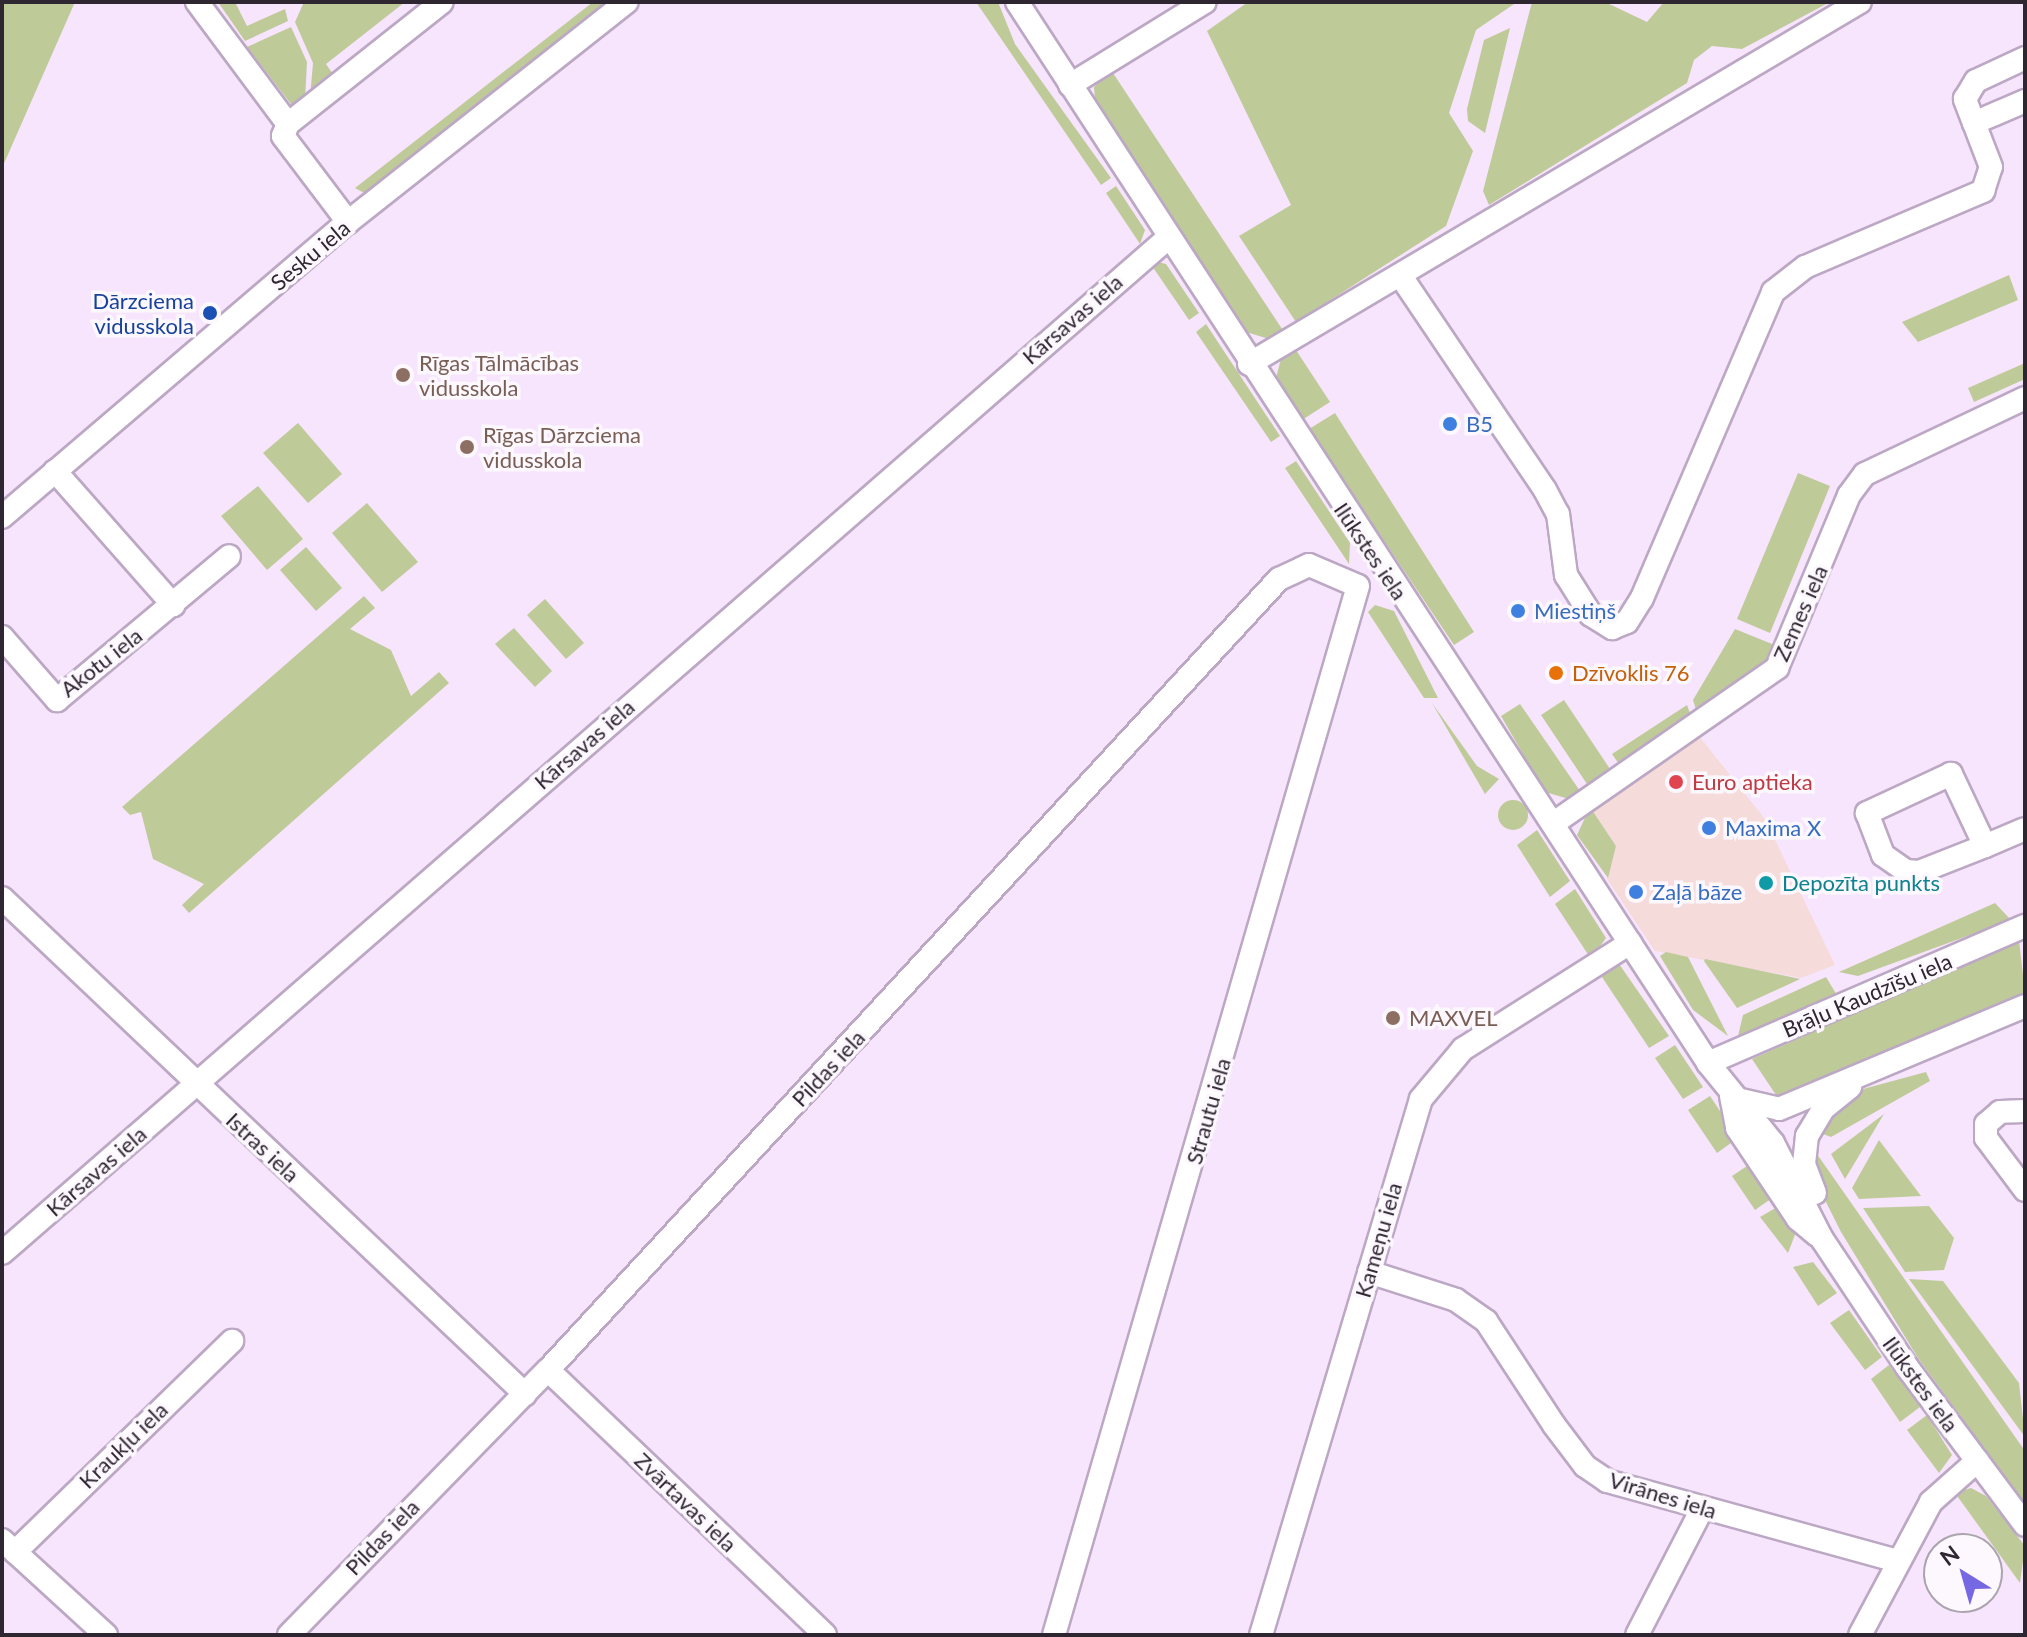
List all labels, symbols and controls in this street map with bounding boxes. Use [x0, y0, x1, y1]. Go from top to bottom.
street label: Sesku iela [265, 214, 355, 296]
street label: Kārsavas iela [1017, 268, 1127, 370]
place label: Dārzciema vidusskola [92, 287, 194, 338]
marker: Dārzciema vidusskola [201, 304, 219, 322]
place label: Rīgas Tālmācības vidusskola [419, 349, 580, 400]
marker: Rīgas Tālmācības vidusskola [394, 366, 412, 384]
place label: B5 [1466, 411, 1493, 437]
marker: B5 [1441, 415, 1459, 433]
place label: Rīgas Dārzciema vidusskola [483, 421, 641, 472]
marker: Rīgas Dārzciema vidusskola [458, 438, 476, 456]
street label: Ilūkstes iela [1329, 497, 1413, 605]
street label: Zemes iela [1767, 561, 1833, 665]
place label: Miestiņš [1534, 598, 1616, 624]
marker: Miestiņš [1509, 602, 1527, 620]
street label: Akotu iela [55, 622, 147, 702]
place label: Dzīvoklis 76 [1572, 660, 1690, 686]
marker: Dzīvoklis 76 [1547, 664, 1565, 682]
street label: Kārsavas iela [529, 693, 639, 795]
place label: Euro aptieka [1692, 769, 1813, 795]
marker: Euro aptieka [1667, 773, 1685, 791]
place label: Maxima X [1725, 815, 1821, 841]
marker: Maxima X [1700, 819, 1718, 837]
place label: Depozīta punkts [1782, 870, 1940, 896]
marker: Depozīta punkts [1757, 874, 1775, 892]
place label: Zaļā bāze [1652, 879, 1742, 905]
marker: Zaļā bāze [1627, 883, 1645, 901]
street label: Brāļu Kaudzīšu iela [1778, 947, 1956, 1043]
place label: MAXVEL [1409, 1005, 1497, 1031]
marker: MAXVEL [1384, 1009, 1402, 1027]
street label: Pildas iela [786, 1024, 870, 1112]
street label: Strautu iela [1180, 1055, 1236, 1167]
street label: Istras iela [221, 1107, 305, 1187]
street label: Kārsavas iela [41, 1120, 151, 1222]
street label: Kameņu iela [1349, 1179, 1407, 1301]
street label: Ilūkstes iela [1877, 1331, 1965, 1437]
street label: Kraukļu iela [73, 1396, 173, 1494]
street label: Zvārtavas iela [630, 1447, 742, 1557]
street label: Virānes iela [1606, 1466, 1720, 1524]
street label: Pildas iela [339, 1494, 425, 1580]
north arrow [1923, 1533, 2003, 1613]
text: N [1935, 1539, 1964, 1571]

